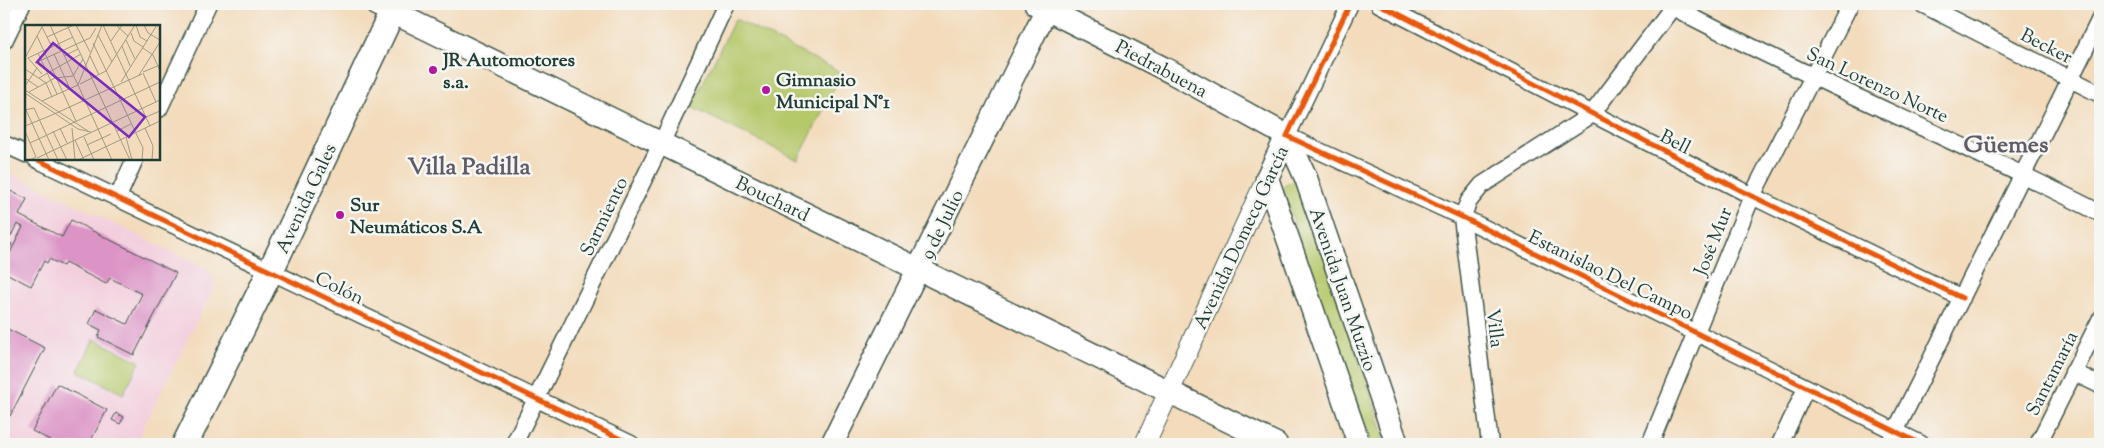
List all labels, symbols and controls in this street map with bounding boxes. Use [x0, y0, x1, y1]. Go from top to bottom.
street label: Becker [2015, 23, 2077, 72]
inset map [25, 25, 160, 160]
street label: Piedrabuena [1110, 35, 1212, 106]
street label: San Lorenzo Norte [1802, 42, 1952, 131]
place label: JR Automotores s.a. [441, 48, 576, 97]
marker: JR Automotores s.a. [427, 64, 439, 76]
place label: Gimnasio Municipal N°1 [776, 68, 890, 117]
marker: Gimnasio Municipal N°1 [760, 84, 772, 96]
street label: Bell [1655, 124, 1695, 162]
district label: Güemes [1964, 129, 2048, 163]
street label: Avenida Gales [270, 140, 345, 258]
street label: Avenida Domecq García [1188, 142, 1297, 334]
district label: Villa Padilla [407, 151, 531, 185]
street label: Bouchard [730, 171, 814, 230]
street label: Sarmiento [575, 173, 636, 261]
street label: 9 de Julio [915, 186, 972, 264]
place label: Sur Neumáticos S.A [350, 193, 483, 242]
street label: Avenida Juan Muzzio [1301, 204, 1382, 375]
street label: José Mur [1688, 204, 1740, 281]
marker: Sur Neumáticos S.A [334, 209, 346, 221]
street label: Estanislao Del Campo [1523, 225, 1697, 328]
street label: Colón [310, 266, 368, 313]
street label: Villa [1478, 307, 1509, 350]
street label: Santamaría [2020, 327, 2086, 421]

